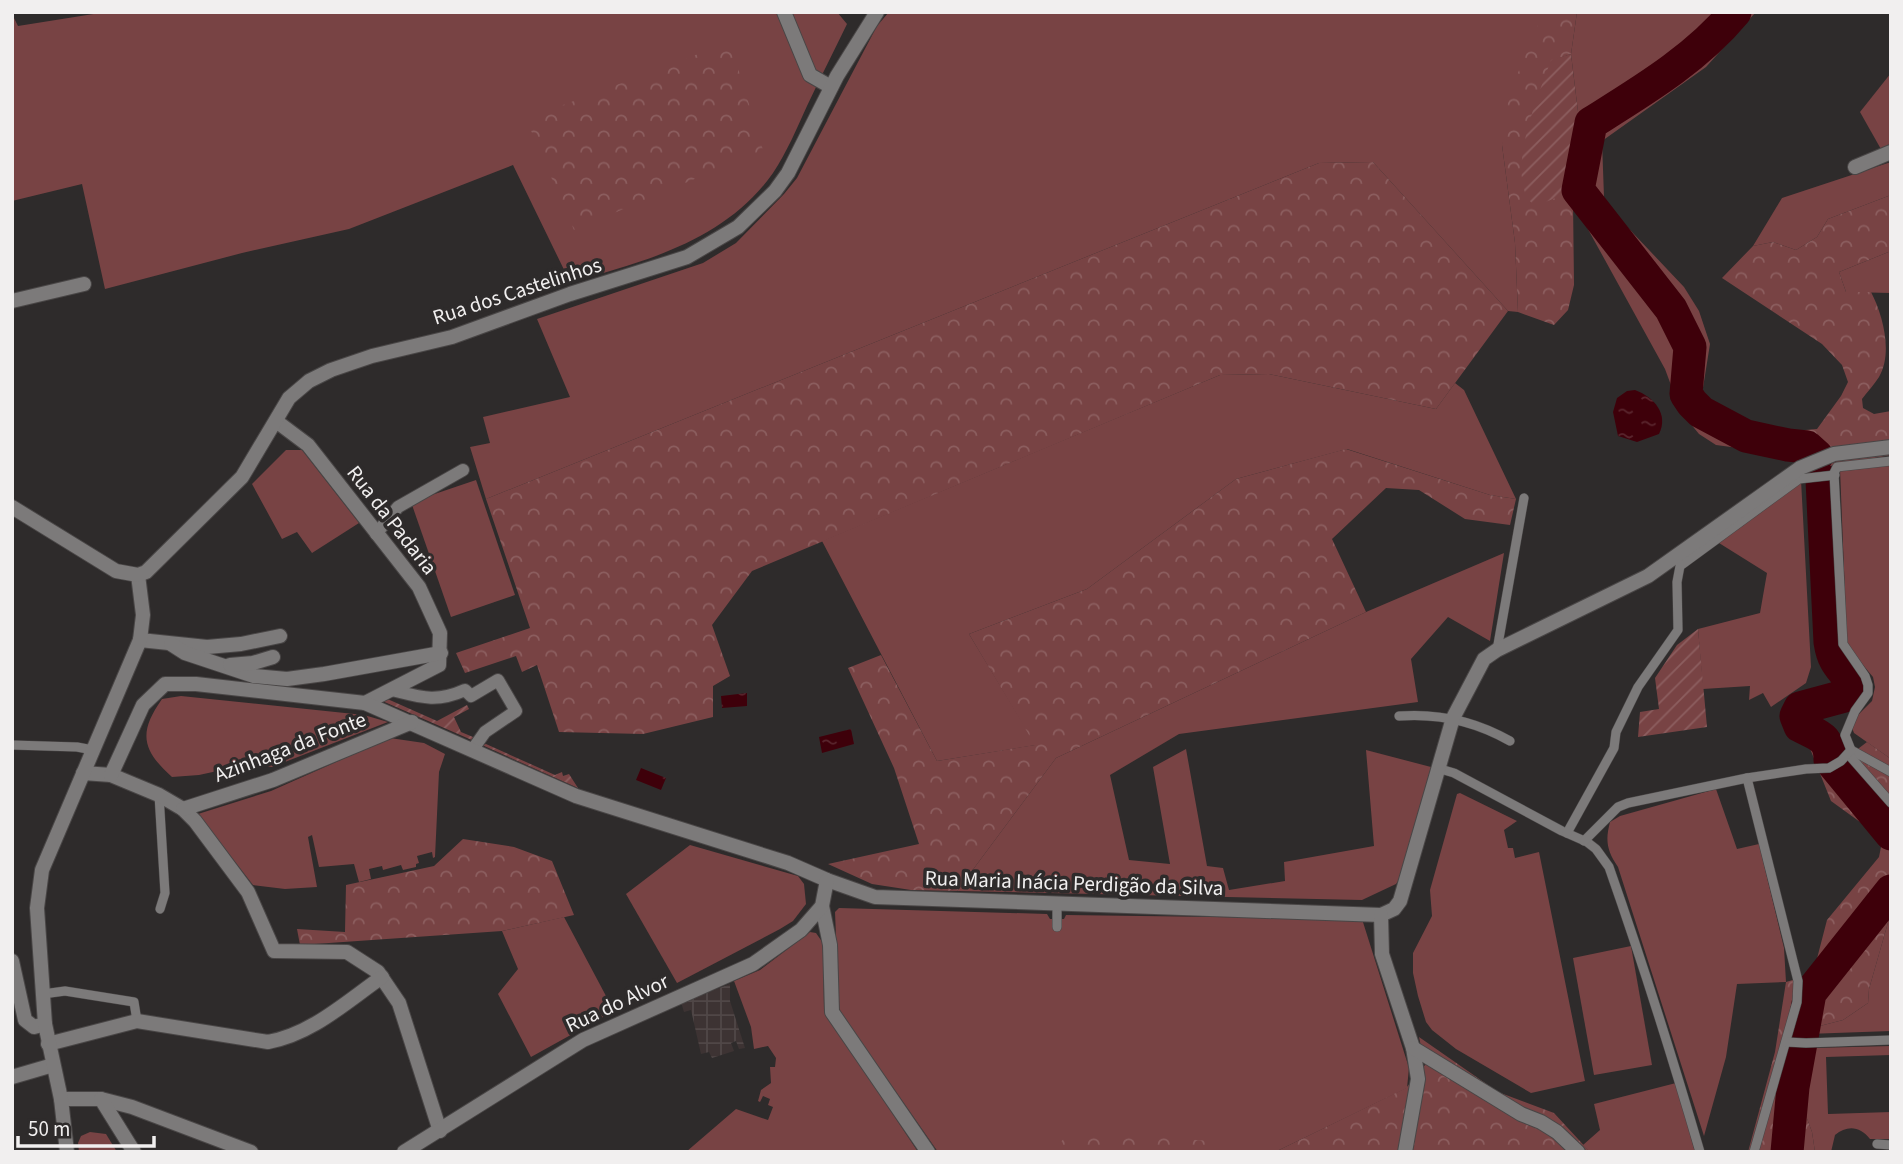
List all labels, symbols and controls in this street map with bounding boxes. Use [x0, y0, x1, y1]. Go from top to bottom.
street label: Rua dos Castelinhos [429, 249, 605, 332]
street label: Rua da Padaria [340, 459, 444, 581]
street label: Azinhaga da Fonte [210, 704, 370, 790]
street label: Rua Maria Inácia Perdigão da Silva [924, 863, 1224, 903]
street label: Rua do Alvor [561, 966, 674, 1040]
scale bar [18, 1104, 154, 1148]
text: 50 m [28, 1114, 70, 1144]

